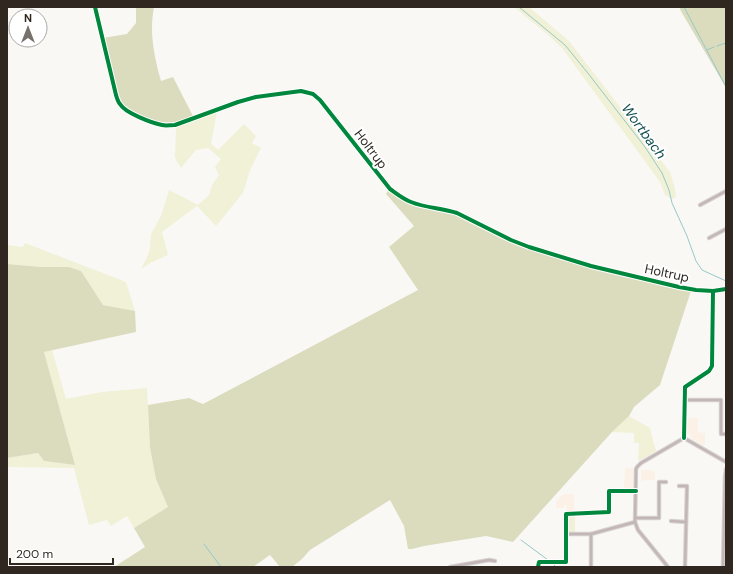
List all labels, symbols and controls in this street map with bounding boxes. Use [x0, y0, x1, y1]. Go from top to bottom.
north arrow [8, 8, 48, 48]
text: N [24, 11, 32, 25]
water label: Wortbach [618, 100, 670, 162]
street label: Holtrup [351, 126, 391, 172]
street label: Holtrup [643, 260, 691, 286]
scale bar [10, 540, 113, 566]
text: 200 m [16, 546, 53, 562]

